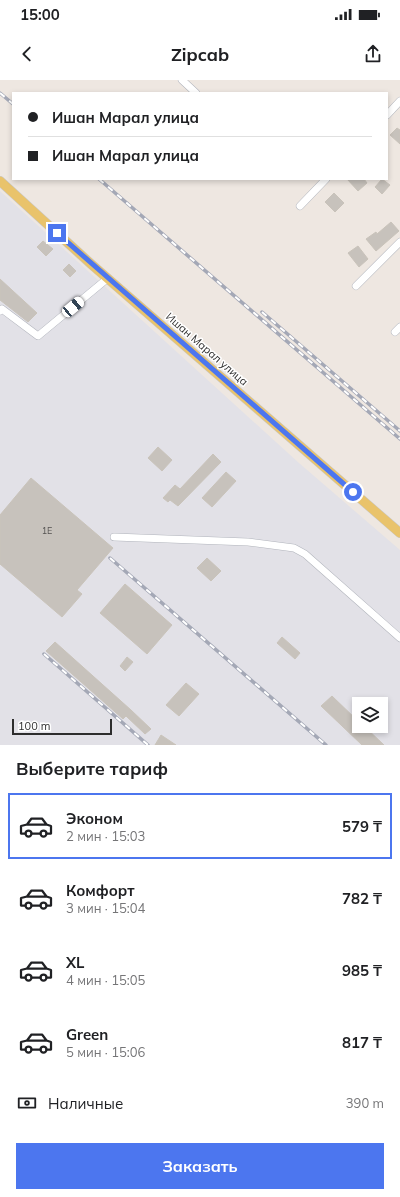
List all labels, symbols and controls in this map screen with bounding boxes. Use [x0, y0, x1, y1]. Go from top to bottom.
text: 15:00 [20, 5, 60, 24]
icon: back [16, 43, 38, 65]
text: Zipcab [171, 43, 229, 66]
icon: share [362, 43, 384, 65]
text: Ишан Марал улица [52, 108, 199, 127]
text: Ишан Марал улица [52, 146, 199, 165]
route end [48, 224, 66, 242]
car [60, 295, 86, 319]
street label: Ишан Марал улица [163, 309, 251, 389]
route start [344, 483, 362, 501]
house number: 1Е [42, 525, 52, 536]
map controls [352, 697, 388, 733]
button: layers [352, 697, 388, 733]
scale bar [12, 717, 112, 736]
text: 100 m [18, 719, 50, 733]
text: Выберите тариф [16, 757, 168, 780]
icon: car [18, 808, 54, 844]
text: Эконом [66, 809, 123, 828]
text: 579 ₸ [342, 817, 382, 836]
text: 2 мин · 15:03 [66, 828, 145, 844]
icon: car [18, 880, 54, 916]
text: Комфорт [66, 881, 135, 900]
text: 782 ₸ [342, 889, 382, 908]
text: 3 мин · 15:04 [66, 900, 145, 916]
icon: car [18, 952, 54, 988]
text: XL [66, 953, 84, 972]
text: 985 ₸ [342, 961, 382, 980]
text: 4 мин · 15:05 [66, 972, 145, 988]
icon: car [18, 1024, 54, 1060]
text: Green [66, 1025, 108, 1044]
text: 817 ₸ [342, 1033, 382, 1052]
text: 5 мин · 15:06 [66, 1044, 145, 1060]
icon: cash [16, 1092, 38, 1114]
text: Наличные [48, 1094, 123, 1113]
text: 390 m [346, 1095, 384, 1111]
button: Заказать [16, 1143, 384, 1189]

